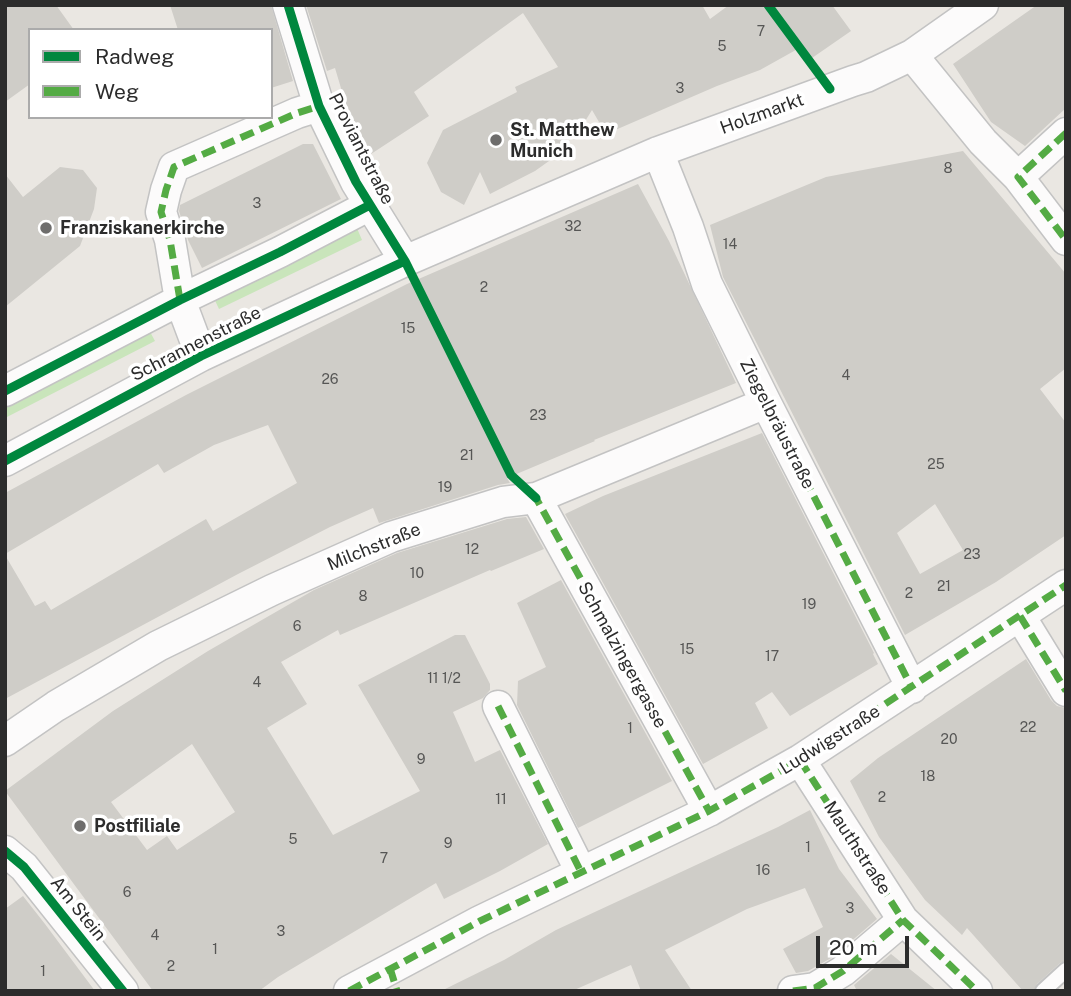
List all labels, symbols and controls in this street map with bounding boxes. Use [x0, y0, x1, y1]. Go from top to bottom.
house number: 7 [757, 24, 765, 40]
legend [28, 28, 273, 119]
house number: 5 [718, 39, 726, 55]
text: Radweg [95, 44, 174, 69]
text: Weg [95, 79, 139, 104]
house number: 3 [676, 81, 684, 97]
street label: Holzmarkt [717, 89, 807, 139]
street label: Proviantstraße [324, 90, 398, 208]
place label: St. Matthew Munich [510, 119, 614, 162]
marker: St. Matthew Munich [488, 132, 504, 148]
house number: 8 [943, 161, 953, 177]
house number: 3 [253, 196, 261, 212]
place label: Franziskanerkirche [60, 217, 225, 239]
house number: 32 [564, 219, 582, 235]
marker: Franziskanerkirche [38, 220, 54, 236]
house number: 14 [723, 237, 737, 253]
house number: 2 [480, 280, 488, 296]
street label: Schrannenstraße [127, 302, 265, 386]
house number: 15 [401, 321, 415, 337]
street label: Ziegelbräustraße [735, 355, 819, 493]
house number: 4 [842, 368, 850, 384]
house number: 26 [321, 372, 339, 388]
house number: 23 [529, 408, 547, 424]
house number: 21 [460, 448, 474, 464]
house number: 25 [927, 457, 945, 473]
house number: 19 [438, 480, 452, 496]
street label: Milchstraße [324, 518, 424, 576]
house number: 12 [465, 542, 479, 558]
house number: 23 [963, 547, 981, 563]
house number: 10 [410, 566, 424, 582]
street label: Schmalzingergasse [573, 578, 671, 732]
house number: 21 [937, 579, 951, 595]
house number: 2 [905, 586, 913, 602]
house number: 8 [358, 589, 368, 605]
house number: 19 [802, 597, 816, 613]
house number: 6 [293, 619, 301, 635]
house number: 15 [680, 642, 694, 658]
house number: 17 [765, 649, 779, 665]
house number: 11 1/2 [427, 671, 461, 687]
house number: 4 [253, 675, 261, 691]
street label: Ludwigstraße [776, 701, 884, 779]
house number: 22 [1020, 720, 1036, 736]
house number: 1 [627, 721, 633, 737]
house number: 20 [941, 732, 957, 748]
house number: 9 [417, 752, 425, 768]
house number: 18 [921, 769, 935, 785]
house number: 2 [878, 790, 886, 806]
house number: 11 [495, 792, 507, 808]
street label: Mauthstraße [819, 797, 895, 899]
place label: Postfiliale [94, 815, 181, 837]
marker: Postfiliale [72, 818, 88, 834]
house number: 5 [289, 832, 297, 848]
house number: 9 [444, 836, 452, 852]
house number: 1 [805, 840, 811, 856]
house number: 7 [380, 851, 388, 867]
house number: 16 [756, 863, 770, 879]
street label: Am Stein [46, 873, 110, 945]
house number: 6 [123, 885, 131, 901]
house number: 3 [846, 901, 854, 917]
scale bar [819, 922, 912, 966]
house number: 3 [277, 924, 285, 940]
house number: 4 [151, 928, 159, 944]
text: 20 m [829, 935, 878, 960]
house number: 1 [212, 942, 218, 958]
house number: 2 [167, 959, 175, 975]
house number: 1 [40, 964, 46, 980]

